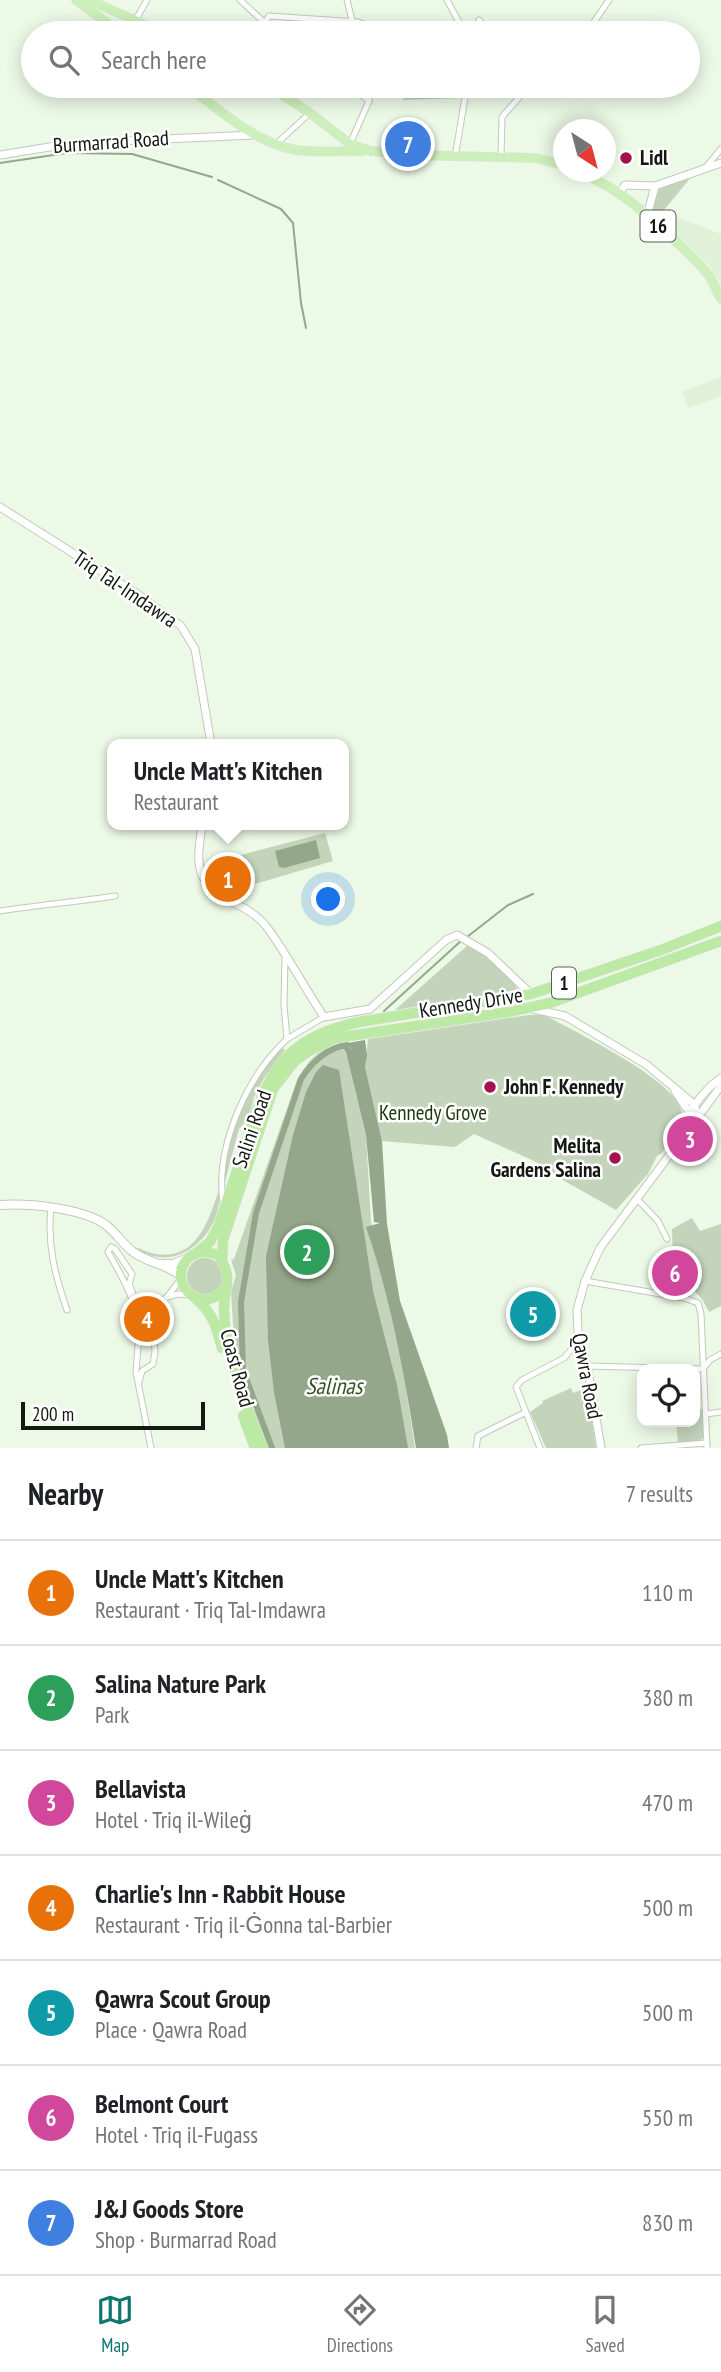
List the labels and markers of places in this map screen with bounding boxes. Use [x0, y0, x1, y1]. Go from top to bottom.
pin: 7 [385, 118, 431, 170]
place label: Lidl [640, 144, 669, 171]
marker: Lidl [618, 150, 634, 166]
pin: 1 [205, 853, 251, 905]
place label: John F. Kennedy [503, 1073, 624, 1100]
marker: John F. Kennedy [482, 1079, 498, 1095]
pin: 3 [667, 1113, 713, 1165]
place label: Melita Gardens Salina [490, 1132, 601, 1183]
marker: Melita Gardens Salina [607, 1150, 623, 1166]
pin: 2 [284, 1226, 330, 1278]
pin: 6 [652, 1247, 698, 1299]
pin: 5 [510, 1288, 556, 1340]
pin: 4 [124, 1293, 170, 1345]

